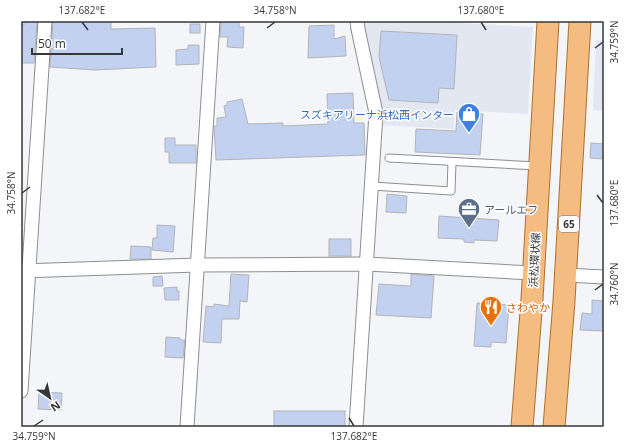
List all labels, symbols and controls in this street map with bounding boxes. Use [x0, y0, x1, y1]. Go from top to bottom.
text: 137.682°E [59, 3, 105, 17]
text: 34.758°N [253, 3, 297, 17]
text: 137.680°E [458, 3, 504, 17]
text: 34.759°N [607, 20, 621, 64]
scale bar [32, 30, 122, 56]
text: 50 m [38, 35, 66, 52]
shop icon: スズキアリーナ浜松西インター [456, 101, 482, 134]
place label: スズキアリーナ浜松西インター [300, 107, 454, 122]
text: 34.758°N [4, 171, 18, 215]
text: 137.680°E [607, 180, 621, 226]
office icon: アールエフ [456, 196, 482, 229]
place label: アールエフ [484, 202, 538, 217]
road number: 65 [559, 216, 579, 232]
street label: 浜松環状線 [525, 232, 543, 288]
text: 34.760°N [607, 262, 621, 306]
restaurant icon: さわやか [478, 294, 504, 327]
place label: さわやか [506, 300, 550, 315]
north arrow [30, 378, 70, 418]
text: N [48, 398, 64, 415]
text: 34.759°N [12, 429, 56, 443]
text: 137.682°E [331, 429, 377, 443]

